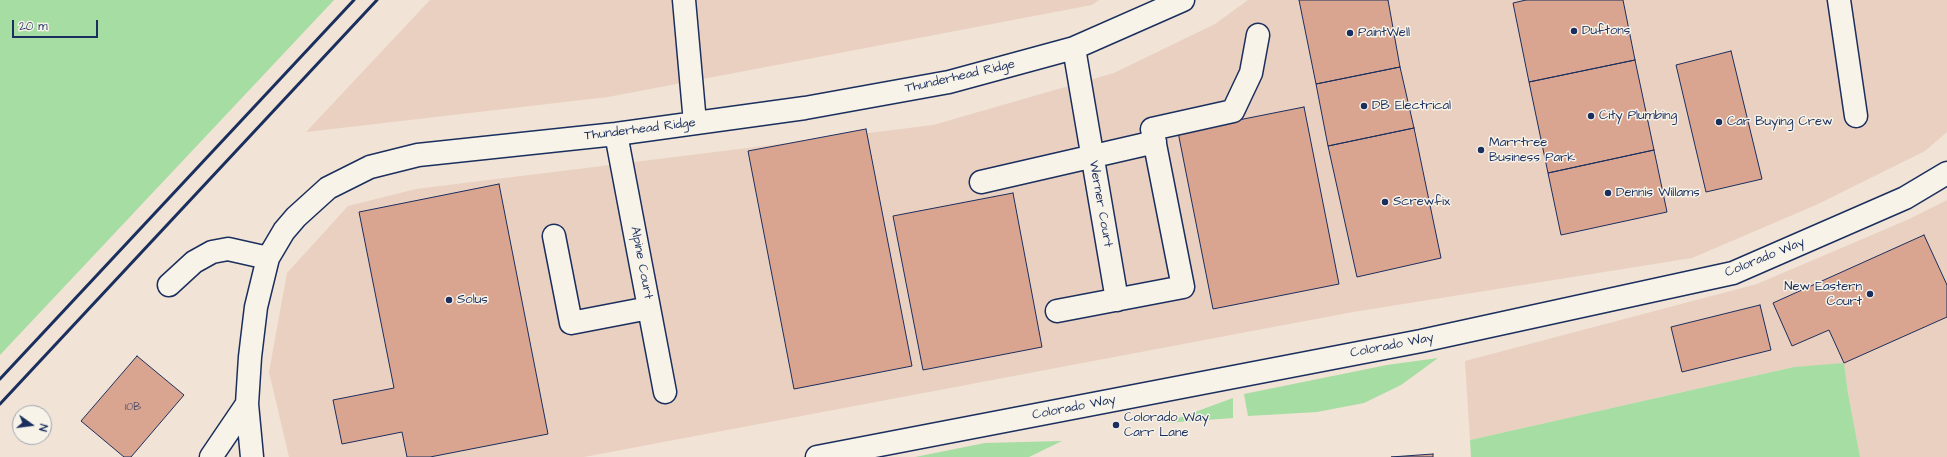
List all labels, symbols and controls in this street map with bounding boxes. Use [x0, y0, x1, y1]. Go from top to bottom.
scale bar [14, 12, 100, 38]
text: 20 m [19, 18, 48, 35]
place label: Duftons [1582, 23, 1630, 39]
place label: PaintWell [1358, 25, 1410, 41]
marker: Duftons [1569, 26, 1579, 36]
marker: PaintWell [1345, 28, 1355, 38]
street label: Thunderhead Ridge [904, 57, 1016, 97]
place label: DB Electrical [1372, 98, 1451, 114]
marker: DB Electrical [1359, 101, 1369, 111]
place label: City Plumbing [1599, 108, 1677, 124]
marker: City Plumbing [1586, 111, 1596, 121]
place label: Car Buying Crew [1727, 114, 1832, 130]
street label: Thunderhead Ridge [583, 115, 697, 145]
marker: Car Buying Crew [1714, 117, 1724, 127]
place label: Marrtree Business Park [1489, 135, 1575, 166]
marker: Marrtree Business Park [1476, 145, 1486, 155]
street label: Werner Court [1085, 159, 1115, 249]
place label: Dennis Willams [1616, 185, 1700, 201]
marker: Dennis Willams [1603, 188, 1613, 198]
place label: Screwfix [1393, 194, 1450, 210]
marker: Screwfix [1380, 197, 1390, 207]
street label: Alpine Court [626, 225, 656, 301]
street label: Colorado Way [1723, 235, 1807, 281]
place label: New Eastern Court [1784, 279, 1862, 310]
marker: New Eastern Court [1865, 289, 1875, 299]
place label: Solus [457, 292, 488, 308]
marker: Solus [444, 295, 454, 305]
street label: Colorado Way [1349, 330, 1435, 362]
street label: Colorado Way [1031, 392, 1117, 424]
house number: 10B [125, 401, 141, 415]
north arrow [12, 405, 52, 445]
place label: Colorado Way Carr Lane [1124, 410, 1209, 441]
marker: Colorado Way Carr Lane [1111, 420, 1121, 430]
text: N [35, 423, 51, 433]

